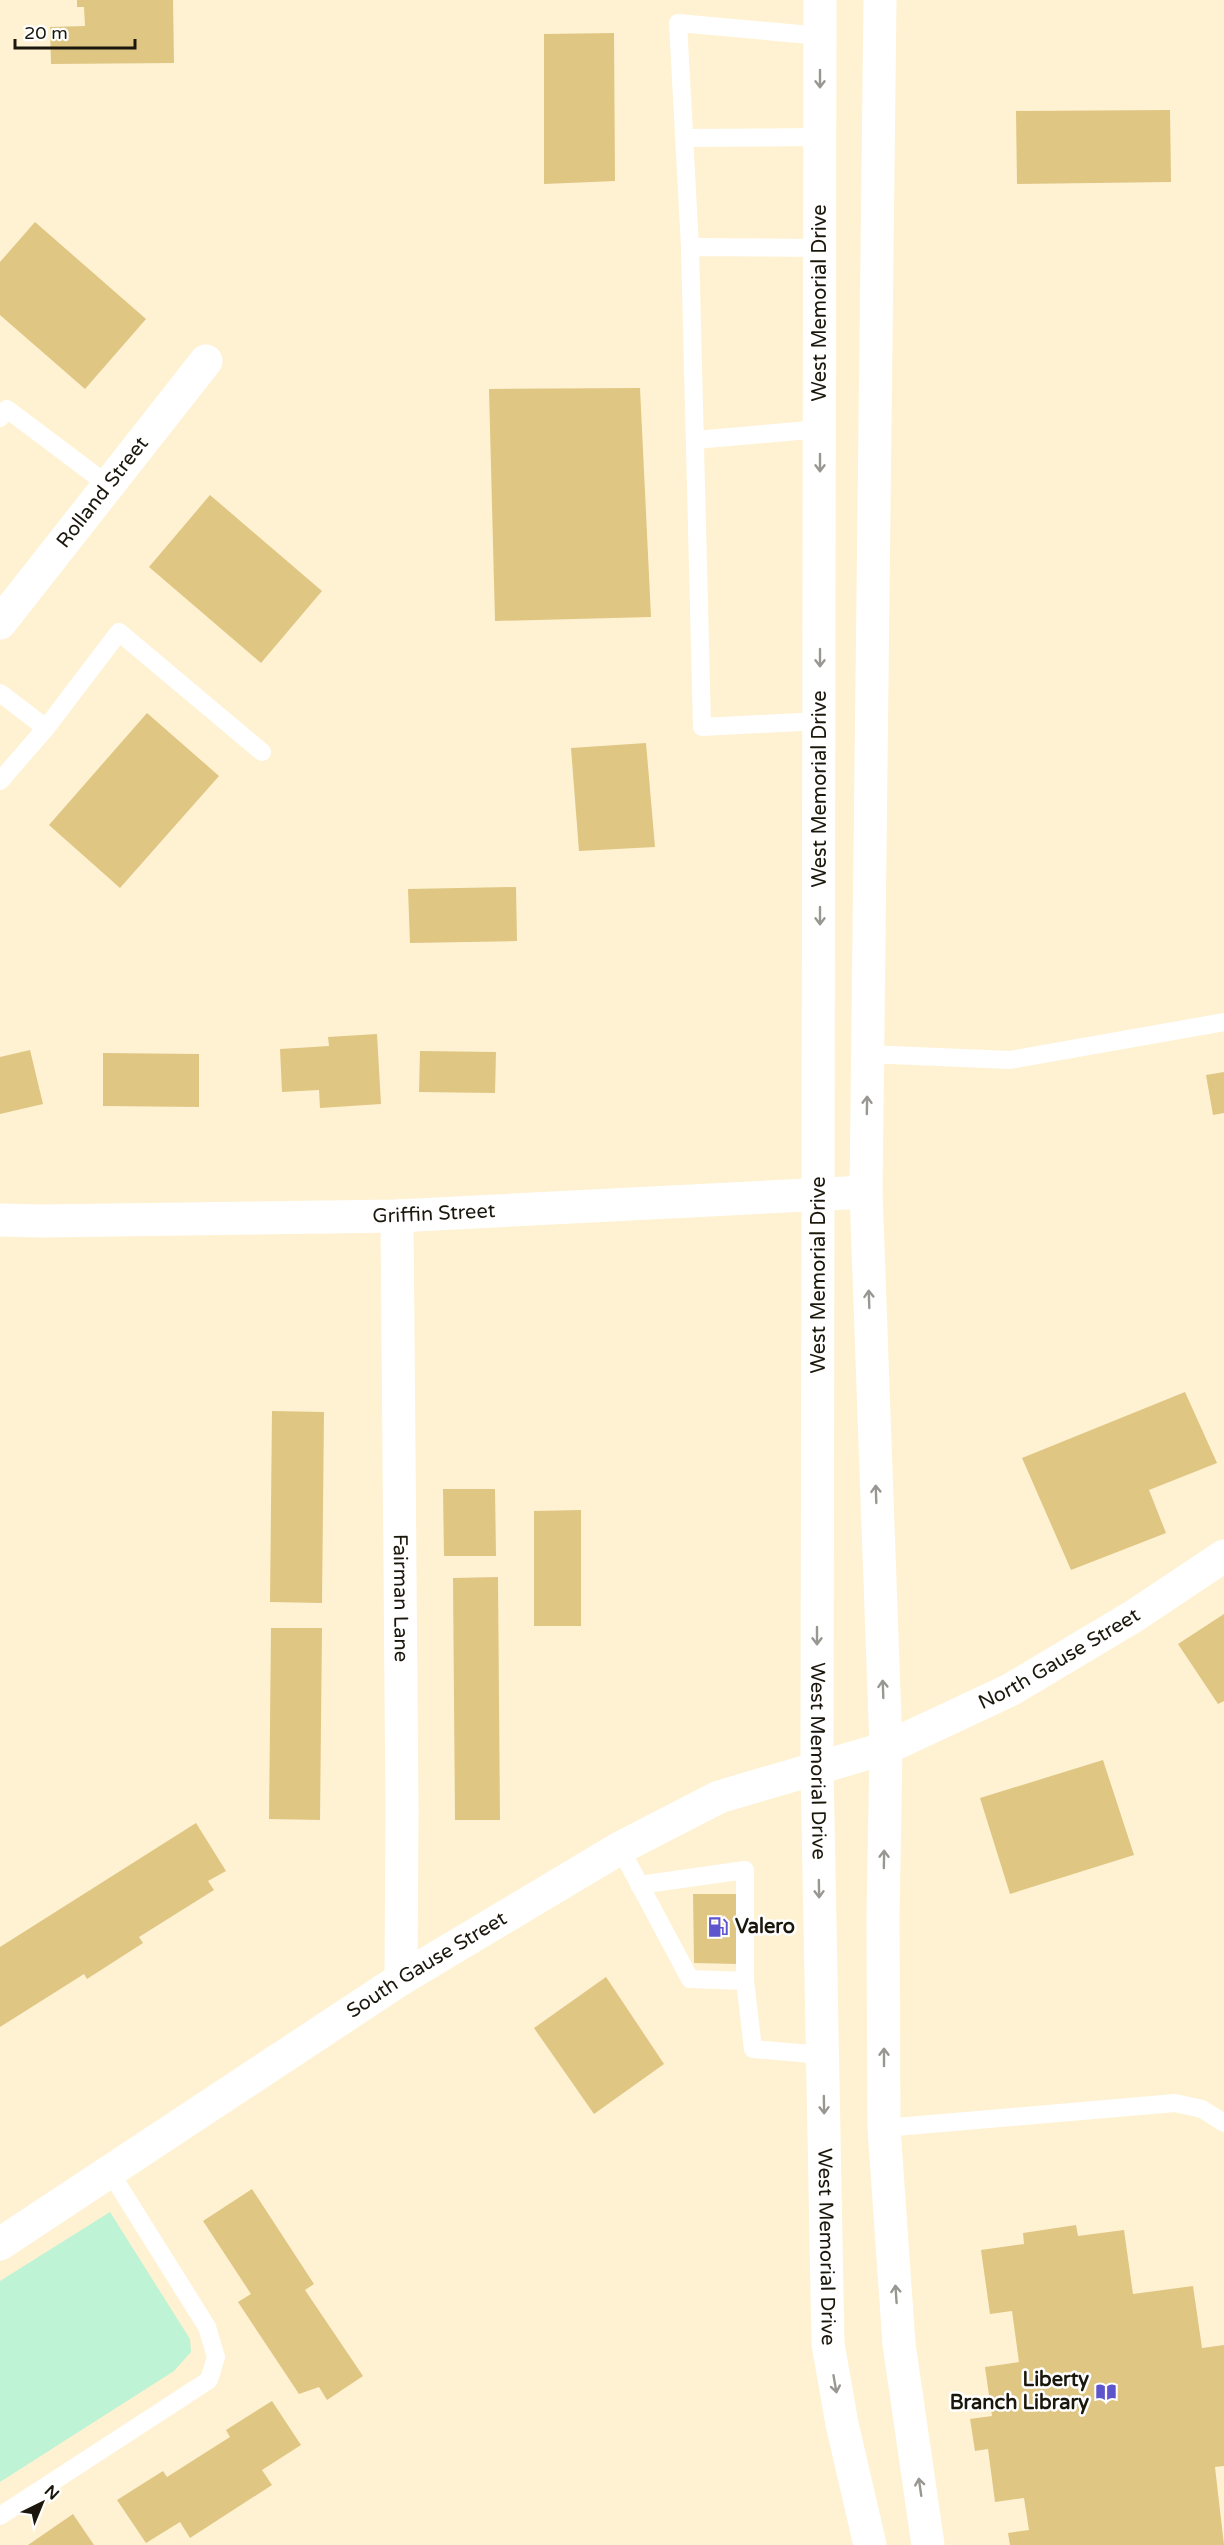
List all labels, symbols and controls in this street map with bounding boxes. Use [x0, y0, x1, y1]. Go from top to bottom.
scale bar [15, 12, 135, 50]
text: 20 m [24, 22, 68, 44]
one-way arrow [814, 69, 826, 89]
street label: West Memorial Drive [808, 204, 832, 402]
street label: Rolland Street [51, 432, 154, 553]
one-way arrow [814, 453, 826, 473]
one-way arrow [814, 648, 826, 668]
street label: West Memorial Drive [808, 690, 832, 888]
one-way arrow [814, 906, 826, 926]
one-way arrow [861, 1095, 873, 1115]
street label: West Memorial Drive [807, 1176, 831, 1374]
street label: Griffin Street [372, 1199, 496, 1228]
one-way arrow [864, 1290, 875, 1310]
one-way arrow [871, 1485, 882, 1505]
street label: Fairman Lane [388, 1534, 413, 1662]
street label: North Gause Street [975, 1603, 1145, 1715]
one-way arrow [811, 1625, 823, 1645]
street label: West Memorial Drive [805, 1662, 831, 1860]
one-way arrow [878, 1680, 889, 1700]
one-way arrow [878, 1850, 890, 1870]
one-way arrow [814, 1879, 825, 1899]
street label: South Gause Street [342, 1906, 511, 2023]
fuel station icon: Valero [706, 1915, 730, 1939]
place label: Valero [735, 1915, 795, 1939]
one-way arrow [878, 2048, 890, 2068]
one-way arrow [818, 2095, 830, 2115]
street label: West Memorial Drive [812, 2148, 840, 2346]
one-way arrow [890, 2284, 901, 2304]
place label: Liberty Branch Library [950, 2368, 1089, 2415]
one-way arrow [830, 2373, 841, 2393]
library icon: Liberty Branch Library [1094, 2380, 1118, 2404]
north arrow [12, 2473, 72, 2533]
one-way arrow [915, 2478, 926, 2497]
text: N [40, 2481, 63, 2504]

